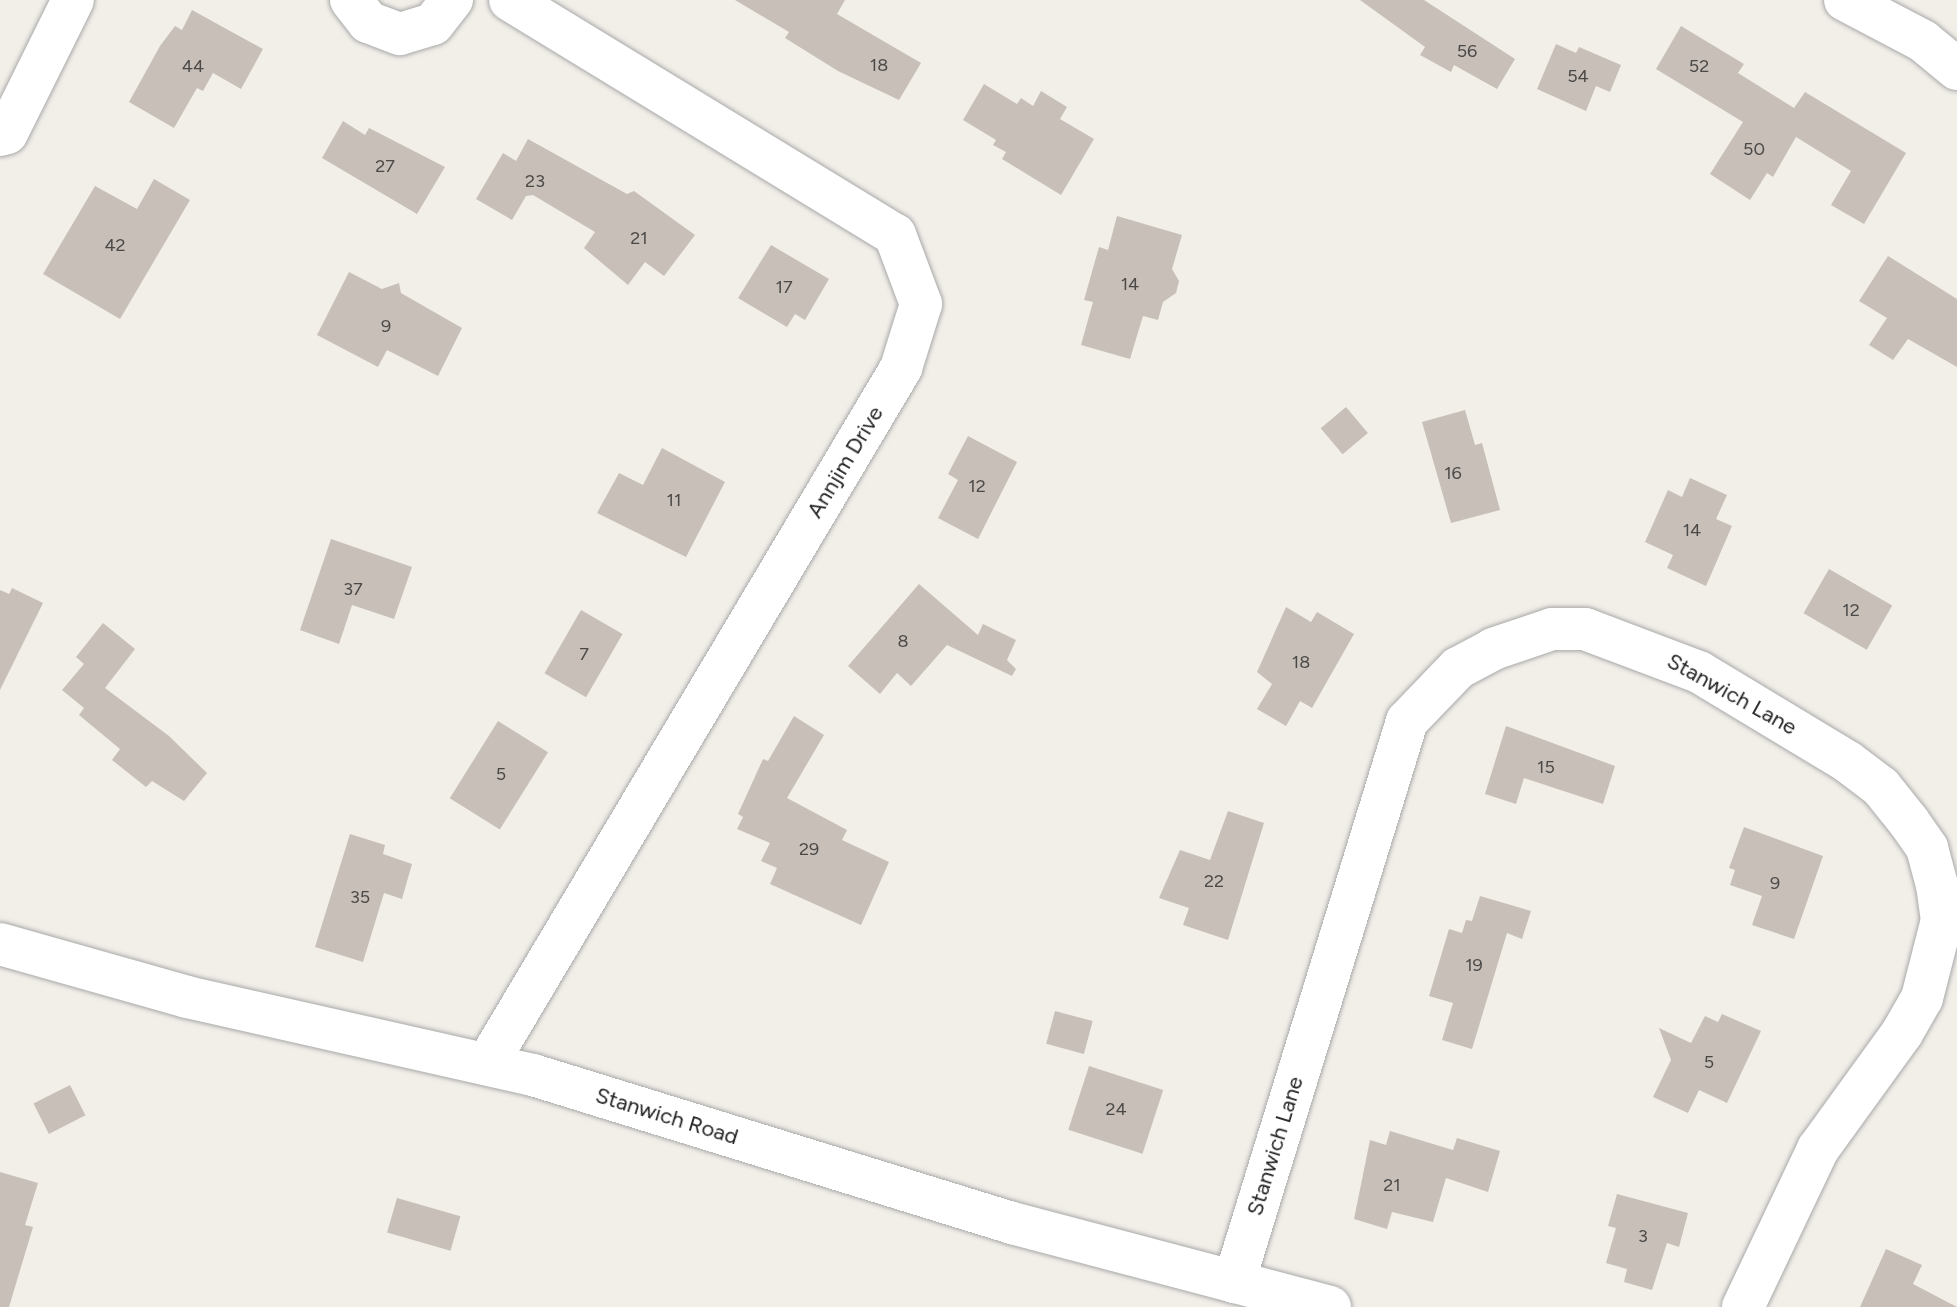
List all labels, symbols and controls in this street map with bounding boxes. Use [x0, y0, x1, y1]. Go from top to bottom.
house number: 56 [1457, 40, 1477, 62]
house number: 18 [870, 54, 888, 76]
house number: 44 [182, 55, 204, 77]
house number: 52 [1689, 55, 1709, 77]
house number: 54 [1567, 65, 1589, 87]
house number: 50 [1743, 138, 1765, 160]
house number: 27 [375, 155, 395, 177]
house number: 23 [525, 170, 545, 192]
house number: 21 [630, 227, 648, 249]
house number: 42 [104, 234, 126, 256]
house number: 14 [1121, 273, 1139, 295]
house number: 17 [775, 276, 793, 298]
house number: 9 [381, 315, 391, 337]
street label: Annjim Drive [801, 401, 889, 523]
house number: 16 [1444, 462, 1462, 484]
house number: 12 [968, 475, 986, 497]
house number: 11 [667, 489, 681, 511]
house number: 14 [1683, 519, 1701, 541]
house number: 37 [343, 578, 363, 600]
house number: 12 [1842, 599, 1860, 621]
house number: 8 [897, 630, 909, 652]
house number: 7 [579, 643, 589, 665]
street label: Stanwich Lane [1663, 648, 1801, 740]
house number: 18 [1292, 651, 1310, 673]
house number: 15 [1537, 756, 1555, 778]
house number: 5 [496, 763, 506, 785]
house number: 29 [799, 838, 819, 860]
house number: 22 [1204, 870, 1224, 892]
house number: 9 [1770, 872, 1780, 894]
house number: 35 [350, 886, 370, 908]
house number: 19 [1465, 954, 1483, 976]
house number: 5 [1704, 1051, 1714, 1073]
street label: Stanwich Lane [1241, 1073, 1309, 1219]
street label: Stanwich Road [593, 1082, 741, 1150]
house number: 24 [1105, 1098, 1127, 1120]
house number: 21 [1383, 1174, 1401, 1196]
house number: 3 [1638, 1225, 1648, 1247]

